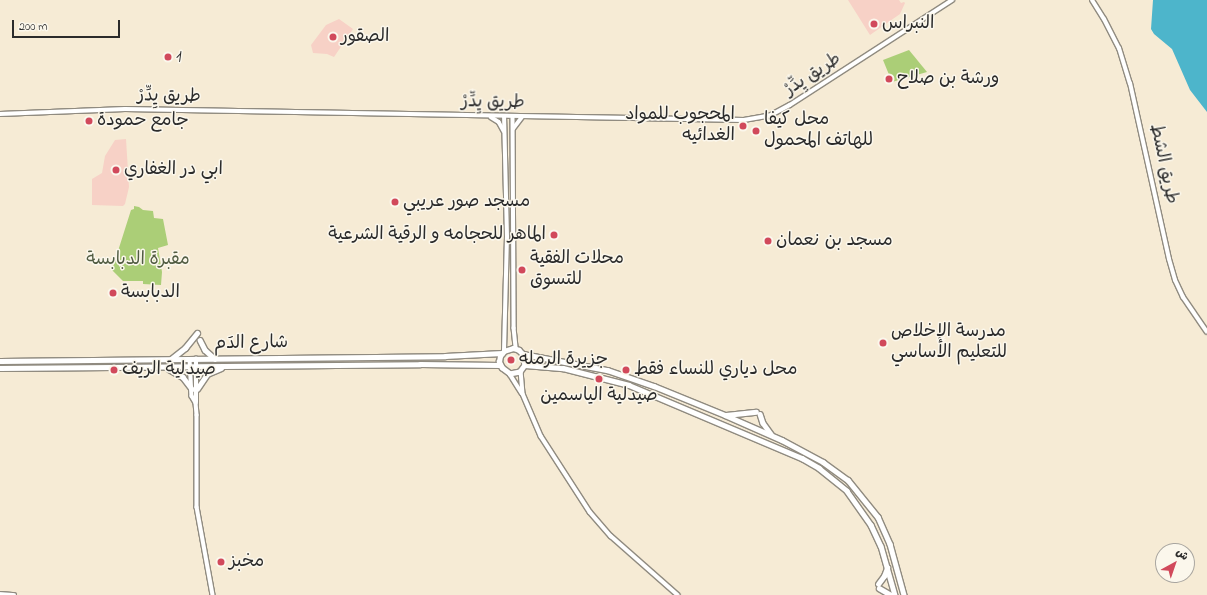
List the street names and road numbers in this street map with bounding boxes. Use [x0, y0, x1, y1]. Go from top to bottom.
street label: طريق يِدِّرْ [780, 49, 846, 101]
street label: طريق يِدِّرْ [137, 86, 201, 108]
street label: طريق يِدِّرْ [461, 92, 525, 114]
street label: طريق الشط [1144, 122, 1182, 206]
street label: شارع الدَم [214, 333, 288, 355]

